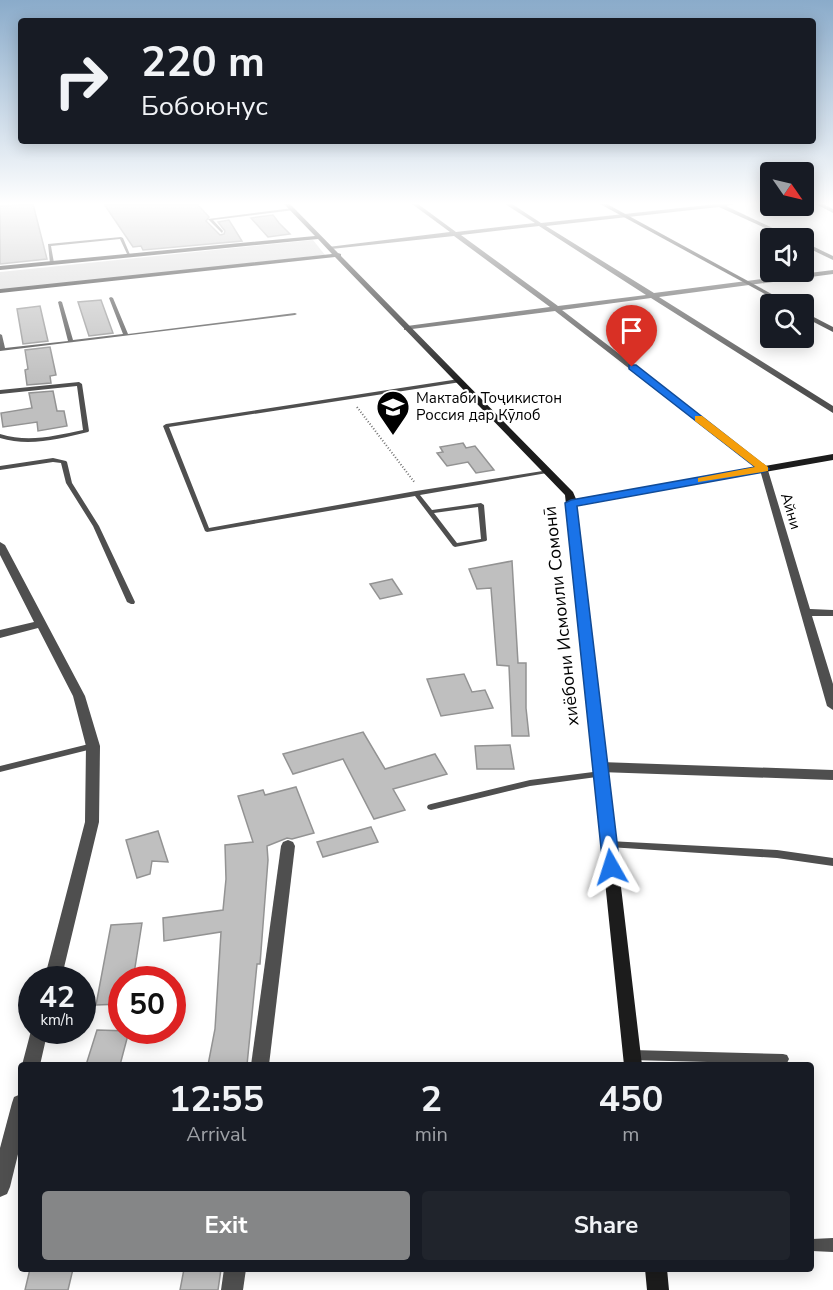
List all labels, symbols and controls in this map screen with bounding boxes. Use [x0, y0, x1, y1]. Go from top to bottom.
text: 220 m [141, 34, 265, 91]
icon: right [42, 42, 120, 120]
text: Бобоюнус [141, 88, 268, 125]
north arrow [760, 162, 814, 216]
map controls [760, 162, 814, 348]
button: sound [760, 228, 814, 282]
button: search [760, 294, 814, 348]
pin [606, 305, 657, 367]
icon: arrive [615, 314, 648, 347]
place label: Мактаби Тоҷикистон Россия дар Кӯлоб [416, 388, 562, 425]
school or university icon: Мактаби Тоҷикистон Россия дар Кӯлоб [375, 389, 411, 436]
street label: Айни [776, 490, 806, 532]
street label: хиёбони Исмоили Сомонӣ [538, 505, 584, 727]
position arrow [579, 835, 643, 899]
speed limit sign: 50 [108, 966, 186, 1044]
text: 42 [39, 977, 75, 1018]
text: km/h [40, 1010, 74, 1030]
text: 12:55 [169, 1075, 264, 1124]
text: 2 [420, 1075, 442, 1124]
text: 450 [598, 1075, 663, 1124]
text: Arrival [186, 1121, 246, 1148]
text: min [415, 1121, 448, 1148]
text: m [622, 1121, 639, 1148]
button: Exit [42, 1191, 410, 1260]
button: Share [422, 1191, 790, 1260]

